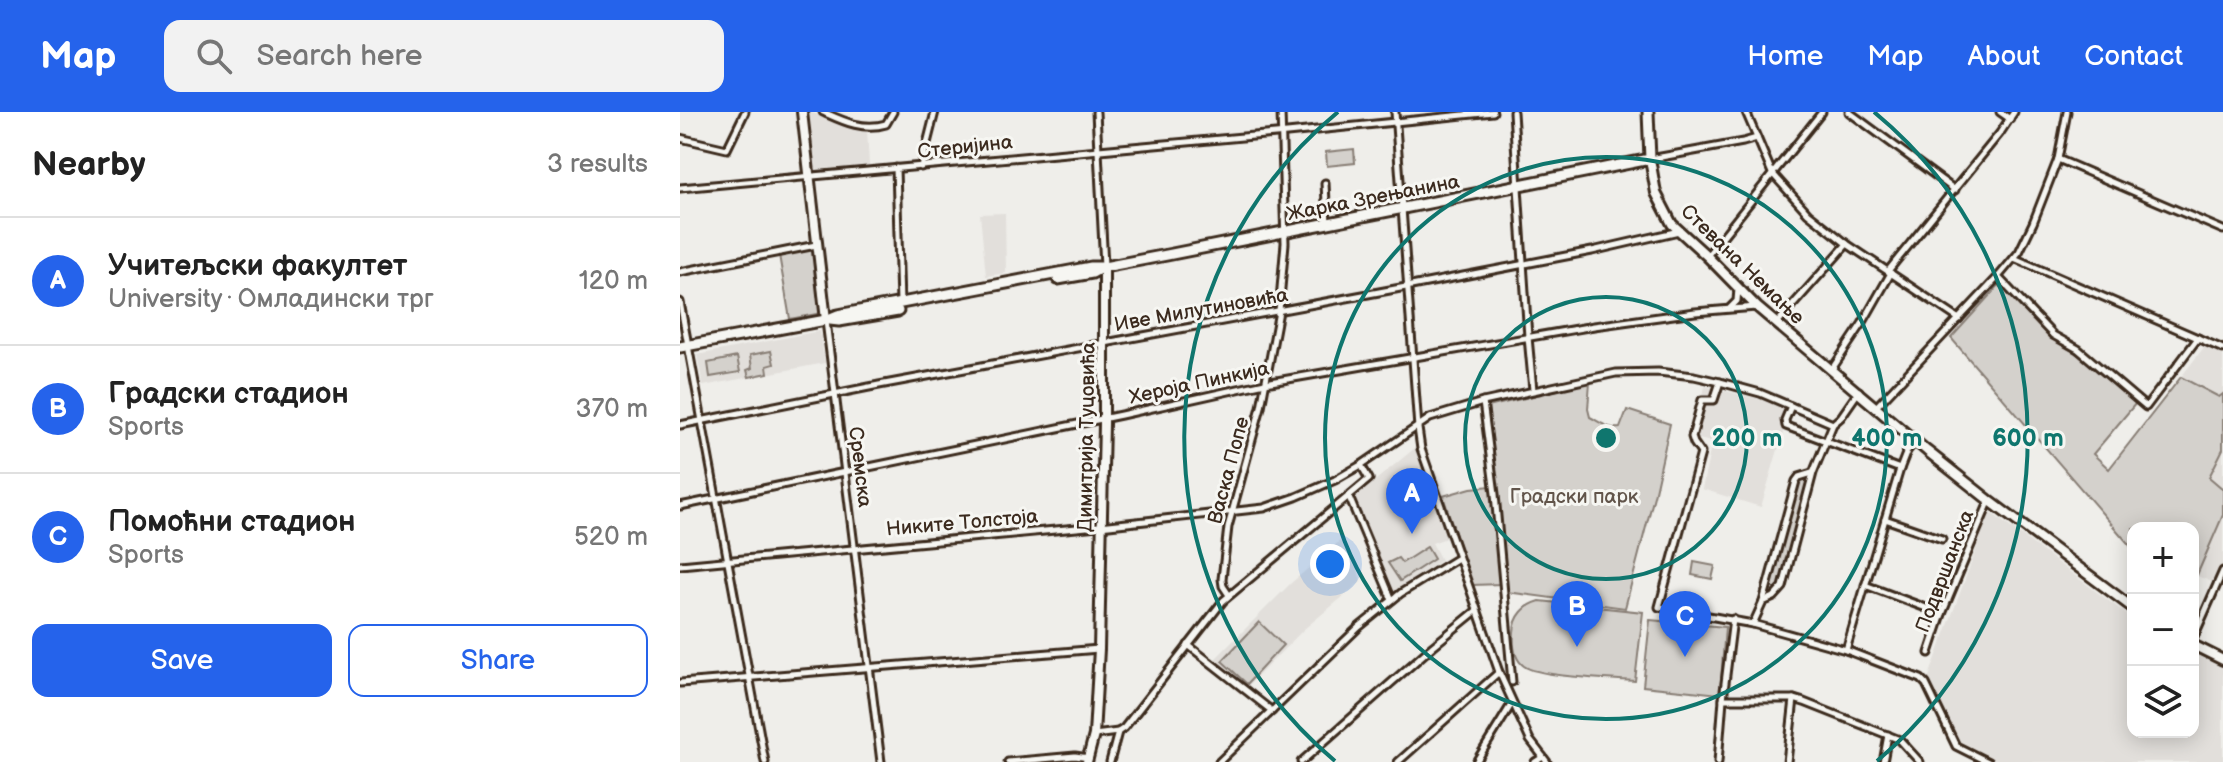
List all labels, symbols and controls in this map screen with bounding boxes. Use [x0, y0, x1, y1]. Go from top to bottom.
search box [164, 20, 724, 92]
text: Map [40, 34, 116, 79]
icon: search [192, 34, 236, 78]
text: Search here [256, 38, 423, 74]
text: Home [1747, 40, 1823, 73]
text: Map [1867, 40, 1924, 73]
text: About [1968, 40, 2040, 73]
text: Contact [2084, 40, 2183, 73]
street label: Стеријина [916, 130, 1014, 164]
text: Nearby [32, 144, 146, 185]
text: 3 results [547, 149, 648, 180]
street label: Жарка Зрењанина [1285, 169, 1462, 226]
street label: Стевана Немање [1675, 200, 1809, 330]
text: Учитељски факултет [108, 248, 407, 284]
text: A [50, 266, 66, 297]
text: 120 m [579, 266, 648, 297]
street label: Иве Милутиновића [1112, 283, 1290, 337]
text: University · Омладински трг [108, 284, 434, 315]
street label: Димитрија Туцовића [1073, 342, 1101, 532]
street label: Хероја Пинкија [1127, 356, 1272, 410]
text: Градски стадион [108, 376, 349, 412]
text: B [49, 394, 67, 425]
text: 370 m [575, 394, 648, 425]
text: Sports [108, 412, 184, 443]
street label: Васка Попе [1203, 414, 1255, 526]
centre of rings [1592, 424, 1620, 452]
text: 200 m [1712, 424, 1782, 453]
text: 400 m [1852, 424, 1923, 453]
text: 600 m [1992, 424, 2064, 453]
street label: Сремска [843, 425, 877, 509]
pin: A [1386, 468, 1438, 534]
park label: Градски парк [1510, 485, 1639, 509]
text: Помоћни стадион [108, 504, 356, 540]
street label: Никите Толстоја [885, 504, 1039, 542]
street label: Подвршанска [1911, 507, 1979, 636]
text: C [49, 522, 67, 553]
text: 520 m [574, 522, 648, 553]
map controls [2127, 522, 2199, 738]
button: + [2127, 522, 2199, 594]
text: Sports [108, 540, 184, 571]
your location [1310, 544, 1350, 584]
pin: B [1551, 581, 1603, 647]
pin: C [1659, 591, 1711, 657]
button: − [2127, 594, 2199, 666]
button: Save [32, 624, 332, 697]
button: Share [348, 624, 648, 697]
button: layers [2127, 666, 2199, 738]

